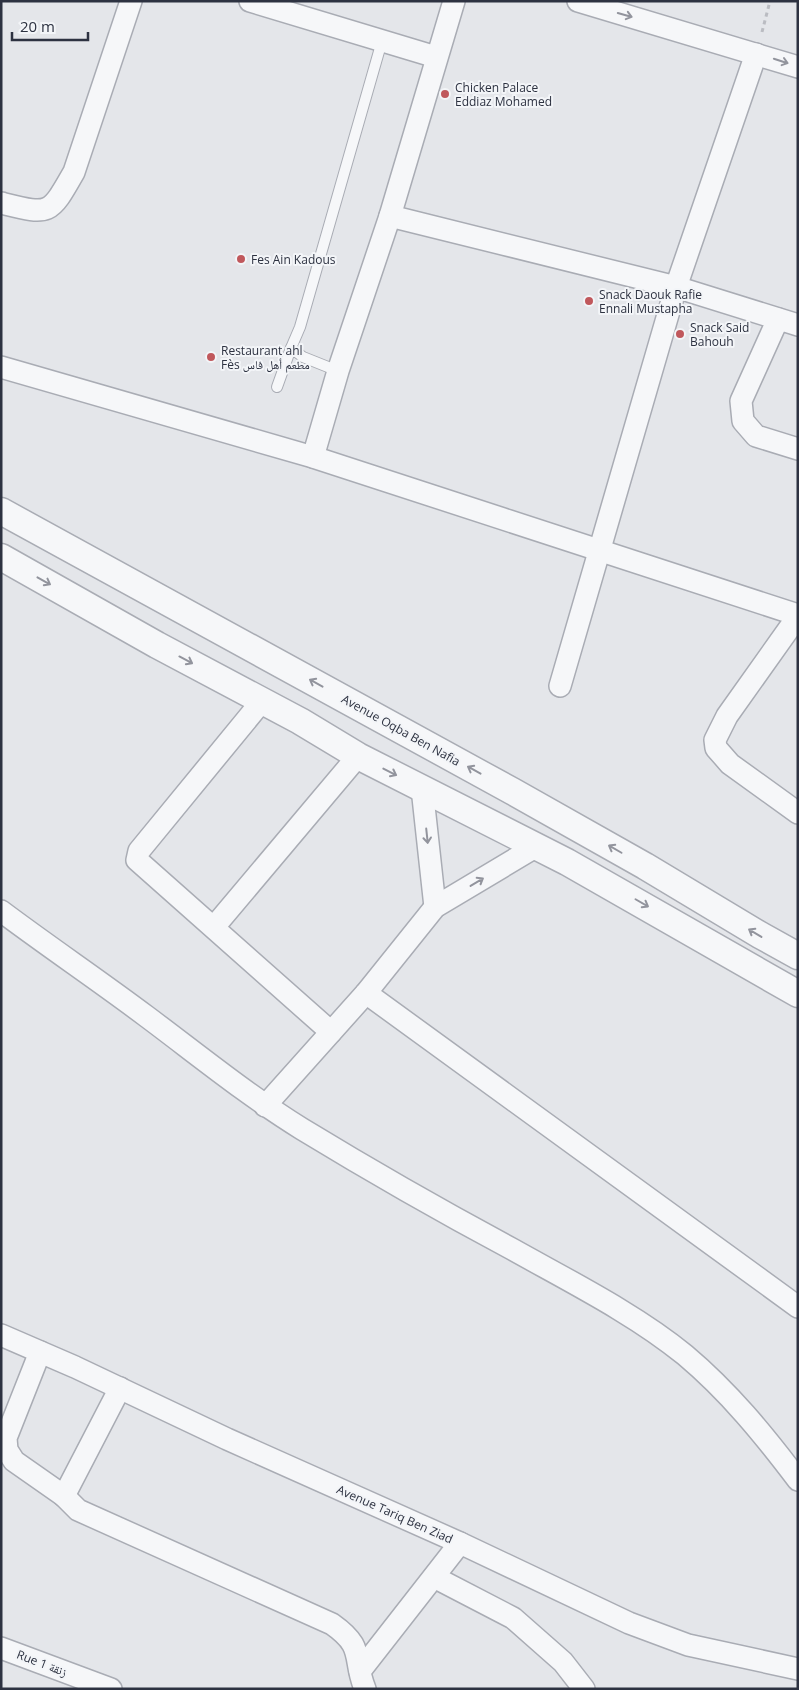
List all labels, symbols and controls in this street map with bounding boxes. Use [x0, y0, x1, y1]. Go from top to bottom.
scale bar [12, 10, 89, 42]
one-way arrow [617, 11, 633, 20]
text: 20 m [20, 16, 55, 36]
one-way arrow [772, 57, 788, 67]
place label: Chicken Palace Eddiaz Mohamed [455, 79, 552, 110]
marker: Chicken Palace Eddiaz Mohamed [439, 88, 451, 100]
place label: Fes Ain Kadous [251, 251, 336, 268]
marker: Fes Ain Kadous [235, 253, 247, 265]
place label: Snack Daouk Rafie Ennali Mustapha [599, 286, 702, 317]
marker: Snack Daouk Rafie Ennali Mustapha [583, 295, 595, 307]
place label: Snack Said Bahouh [690, 319, 749, 350]
marker: Snack Said Bahouh [674, 328, 686, 340]
place label: Restaurant ahl Fès مطعم أهل فاس [221, 342, 310, 373]
marker: Restaurant ahl Fès مطعم أهل فاس [205, 351, 217, 363]
one-way arrow [36, 576, 51, 586]
one-way arrow [178, 655, 193, 665]
one-way arrow [309, 678, 324, 688]
street label: Avenue Oqba Ben Nafia [339, 690, 463, 770]
one-way arrow [466, 765, 481, 775]
one-way arrow [382, 767, 397, 777]
one-way arrow [422, 828, 432, 844]
one-way arrow [609, 844, 623, 854]
one-way arrow [470, 877, 484, 887]
one-way arrow [635, 899, 649, 909]
one-way arrow [749, 927, 763, 937]
street label: Avenue Tariq Ben Ziad [334, 1481, 456, 1547]
street label: Rue 1 زنقة [14, 1646, 70, 1680]

